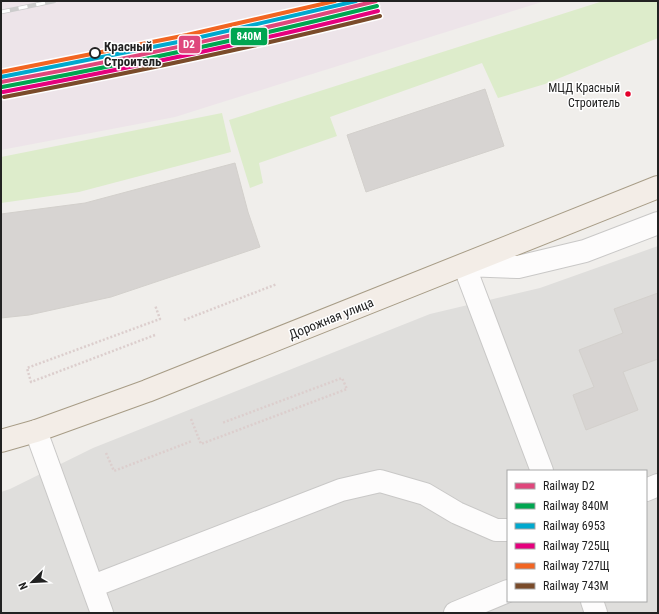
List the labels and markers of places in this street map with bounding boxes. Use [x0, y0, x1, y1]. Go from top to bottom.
place label: Красный Строитель [104, 39, 162, 69]
marker: Красный Строитель [89, 47, 101, 59]
place label: МЦД Красный Строитель [548, 81, 620, 110]
marker: МЦД Красный Строитель [623, 89, 633, 99]

